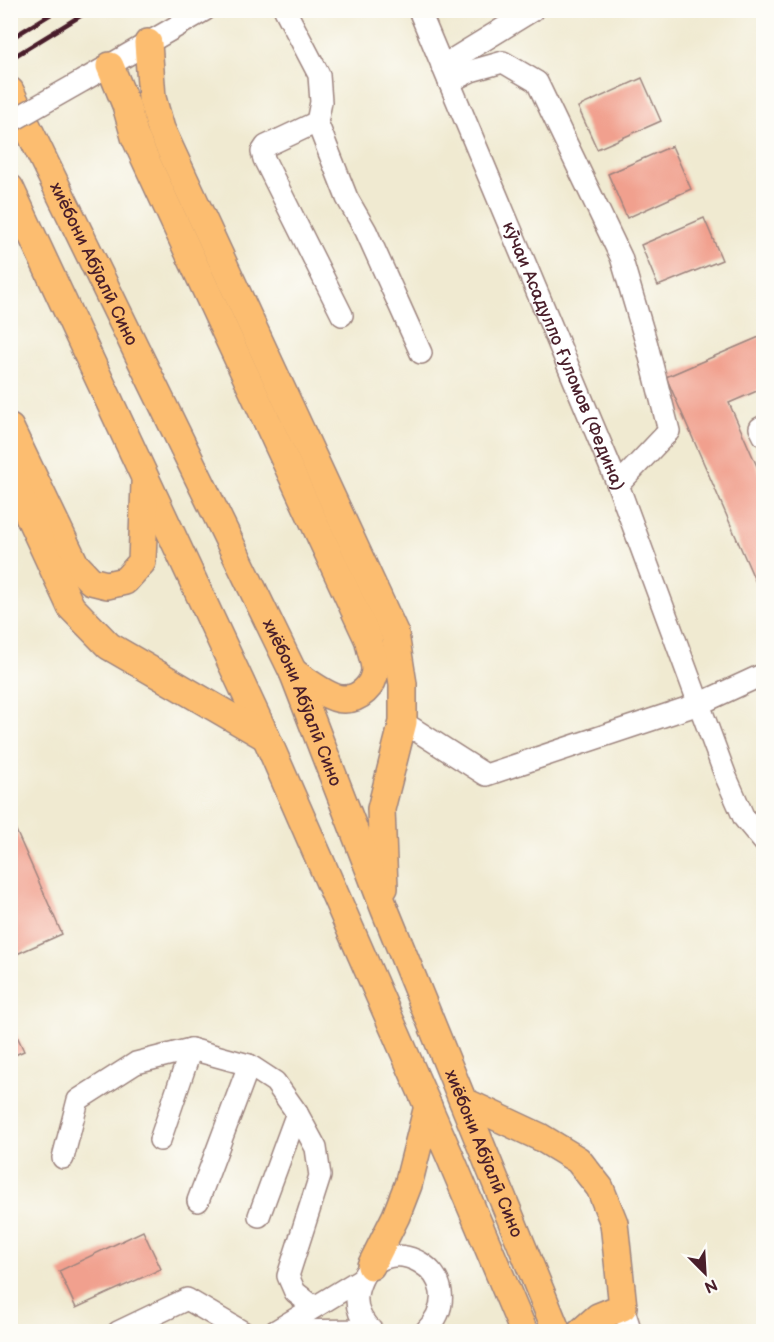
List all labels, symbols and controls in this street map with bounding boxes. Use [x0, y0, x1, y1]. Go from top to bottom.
street label: хиёбони Абӯалӣ Сино [45, 179, 142, 349]
street label: кӯчаи Асадулло Ғуломов (Федина) [498, 219, 629, 493]
street label: хиёбони Абӯалӣ Сино [258, 616, 346, 789]
street label: хиёбони Абӯалӣ Сино [440, 1066, 527, 1240]
north arrow [675, 1243, 735, 1303]
text: N [701, 1274, 720, 1296]

